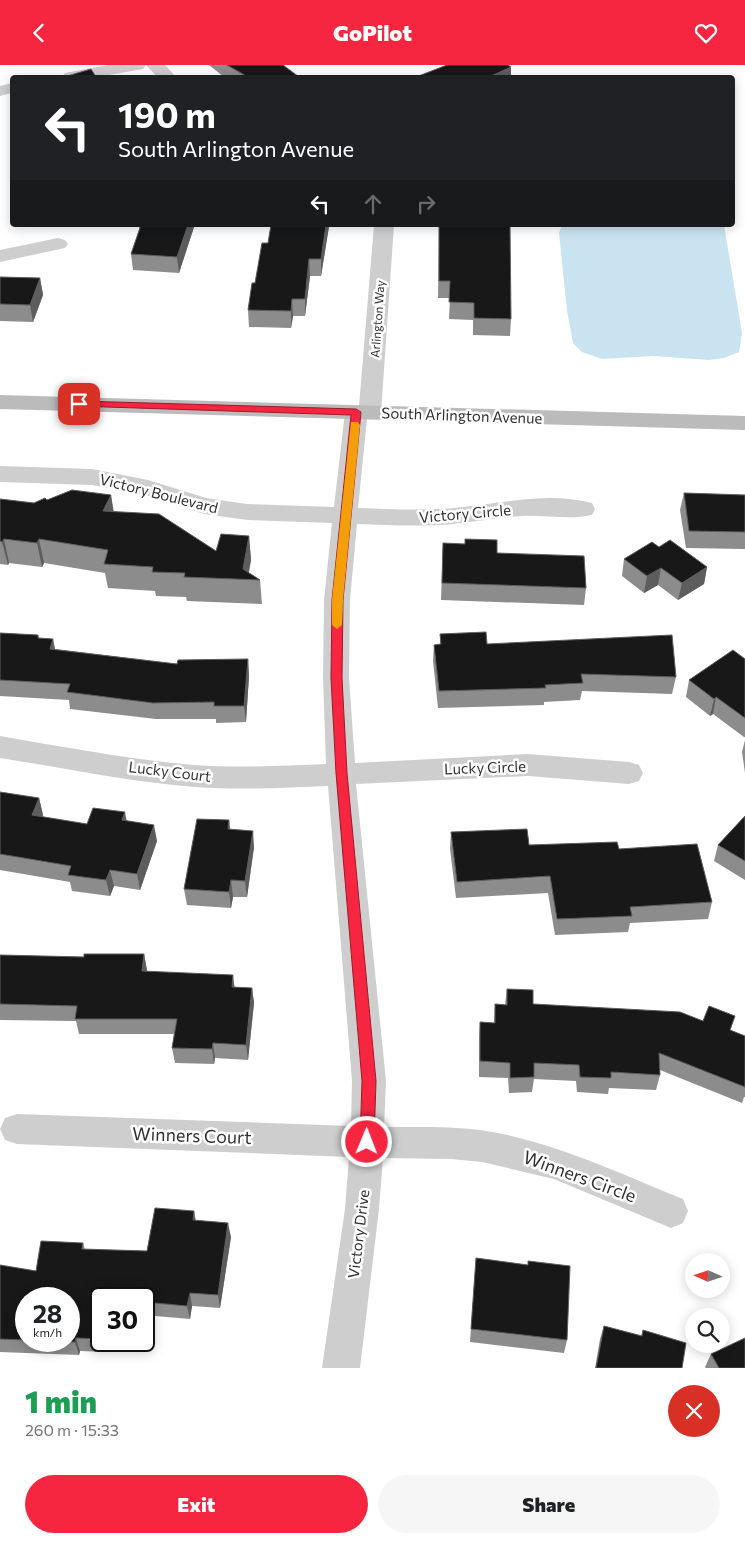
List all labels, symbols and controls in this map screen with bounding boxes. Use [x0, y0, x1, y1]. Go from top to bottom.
icon: back [25, 19, 53, 47]
text: GoPilot [333, 19, 412, 46]
icon: heart [692, 19, 720, 47]
text: 190 m [118, 92, 216, 135]
icon: left [35, 95, 100, 160]
text: South Arlington Avenue [118, 135, 354, 162]
icon: left [306, 190, 334, 218]
icon: ahead [359, 190, 387, 218]
icon: right [412, 190, 440, 218]
street label: Arlington Way [367, 280, 387, 358]
pin [58, 383, 100, 425]
icon: arrive [65, 390, 93, 418]
street label: South Arlington Avenue [381, 403, 543, 427]
street label: Victory Boulevard [98, 470, 220, 516]
street label: Victory Circle [418, 500, 512, 526]
street label: Lucky Court [128, 757, 212, 785]
street label: Lucky Circle [444, 757, 526, 777]
position arrow [340, 1115, 392, 1167]
street label: Winners Court [132, 1122, 252, 1148]
street label: Winners Circle [521, 1145, 639, 1207]
street label: Victory Drive [344, 1188, 372, 1279]
north arrow [685, 1253, 730, 1297]
map controls [685, 1253, 730, 1353]
speed limit sign: 30 [90, 1287, 155, 1352]
text: 28 [33, 1298, 62, 1328]
button: search [685, 1308, 730, 1353]
text: km/h [33, 1325, 62, 1339]
text: 1 min [25, 1382, 97, 1419]
button: close [668, 1385, 720, 1437]
text: 260 m · 15:33 [25, 1420, 119, 1439]
button: Exit [25, 1475, 368, 1533]
button: Share [378, 1475, 720, 1533]

